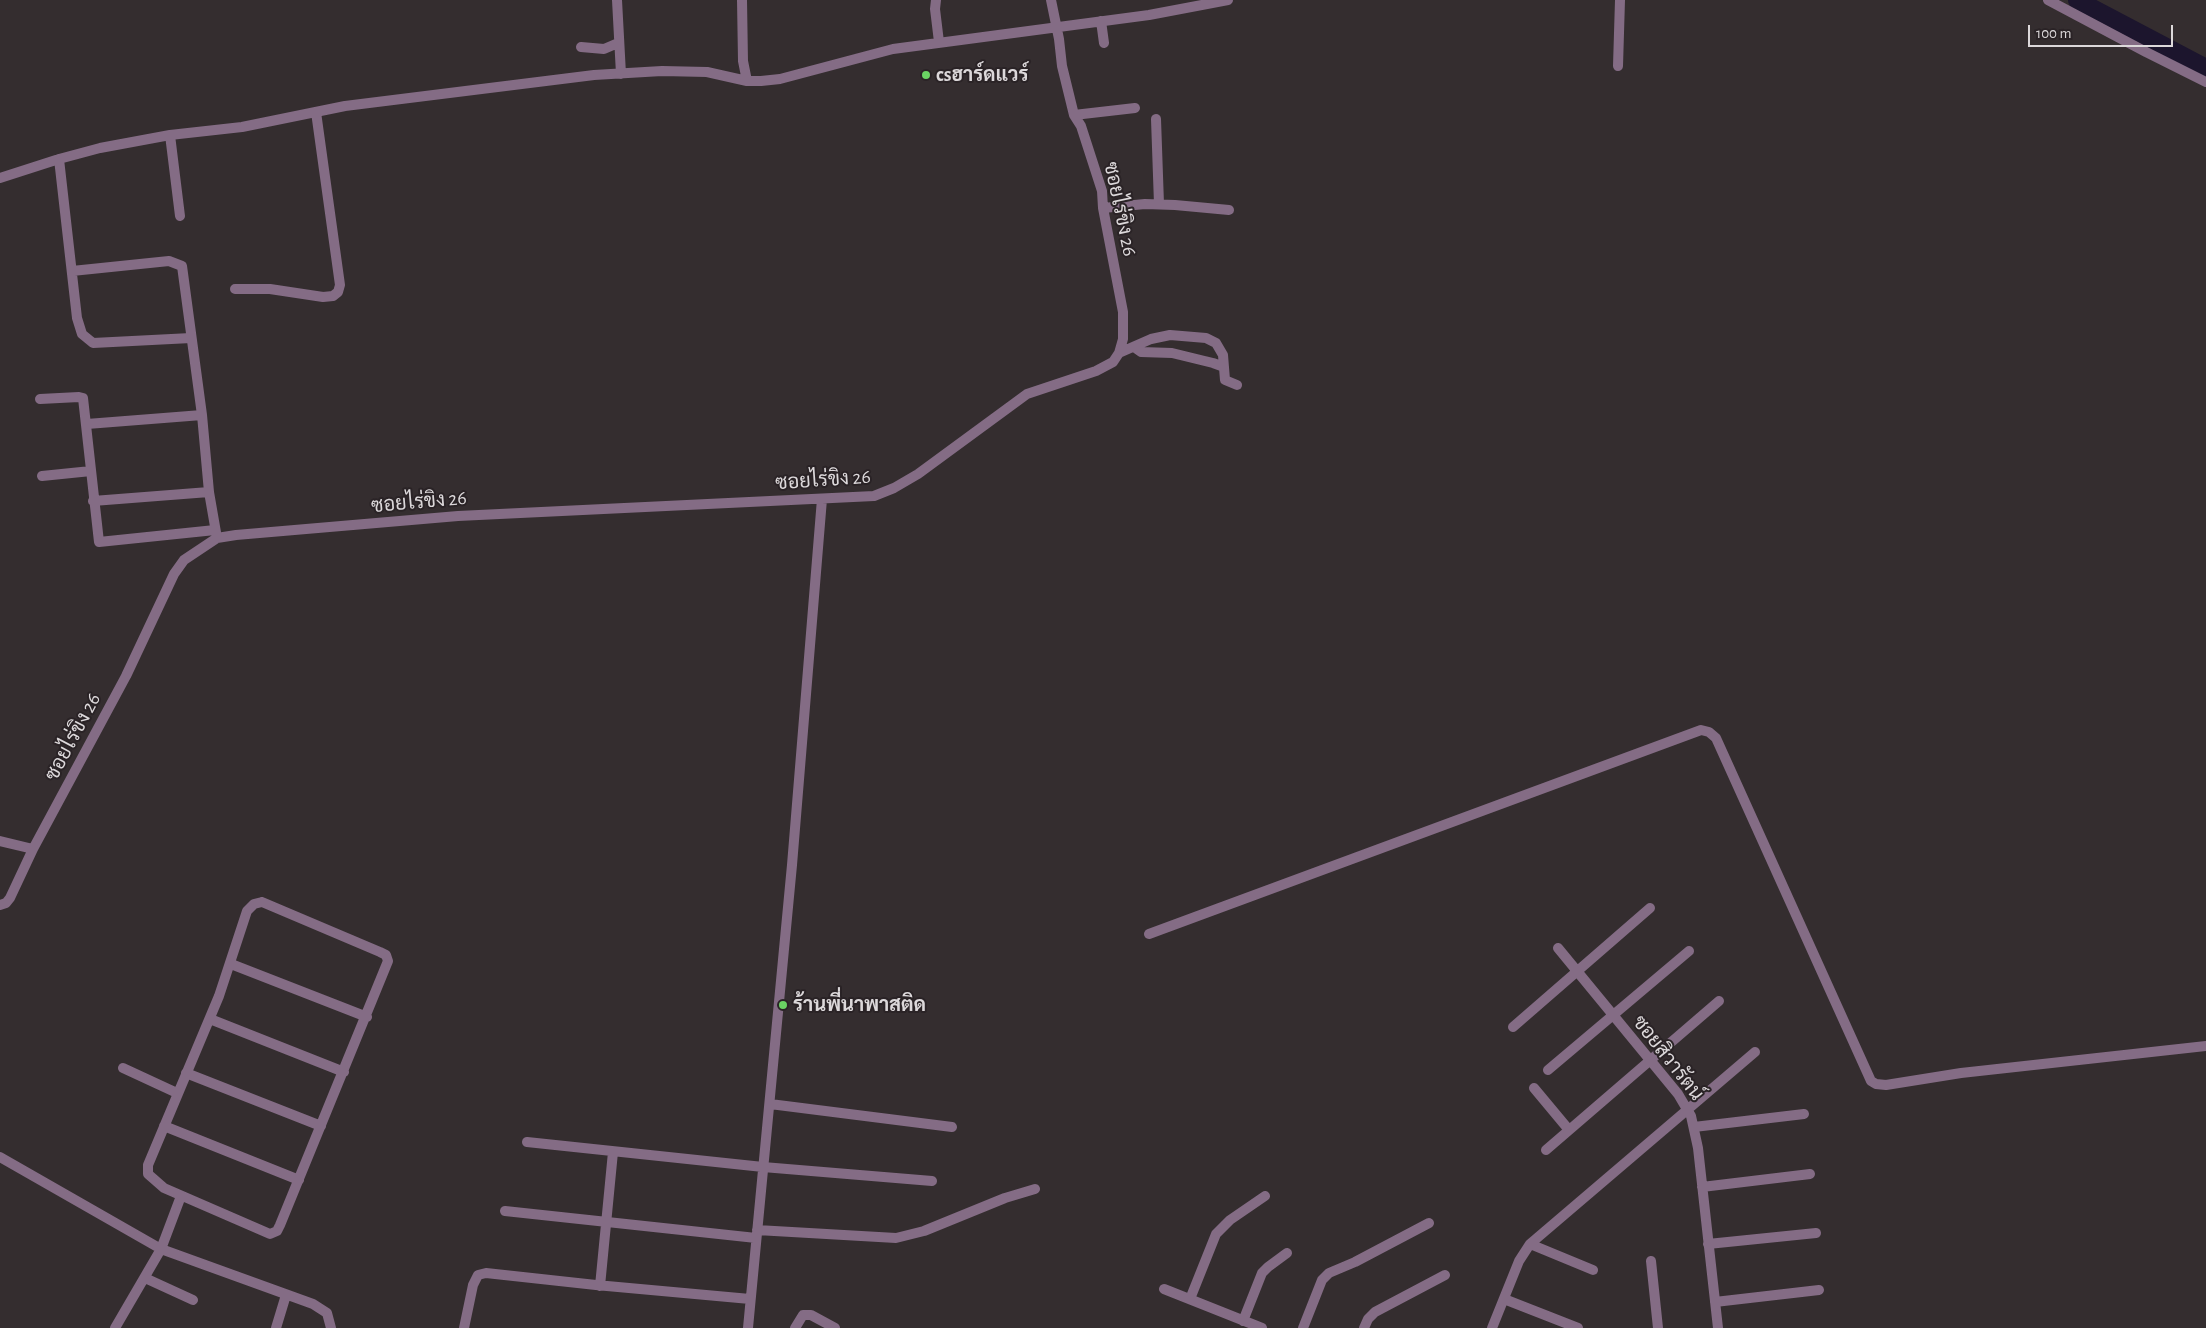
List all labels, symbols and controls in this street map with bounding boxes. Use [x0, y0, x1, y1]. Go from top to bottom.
scale bar [2031, 15, 2176, 47]
text: 100 m [2036, 26, 2071, 41]
place label: csฮาร์ดแวร์ [936, 63, 1028, 87]
marker: csฮาร์ดแวร์ [920, 69, 932, 81]
street label: ซอยไร่ขิง 26 [1098, 160, 1142, 258]
street label: ซอยไร่ขิง 26 [774, 465, 872, 495]
street label: ซอยไร่ขิง 26 [370, 486, 468, 518]
street label: ซอยไร่ขิง 26 [40, 689, 106, 785]
place label: ร้านพี่นาพาสติด [793, 993, 926, 1017]
marker: ร้านพี่นาพาสติด [777, 999, 789, 1011]
street label: ซอยสิวารัตน์ [1627, 1011, 1709, 1105]

